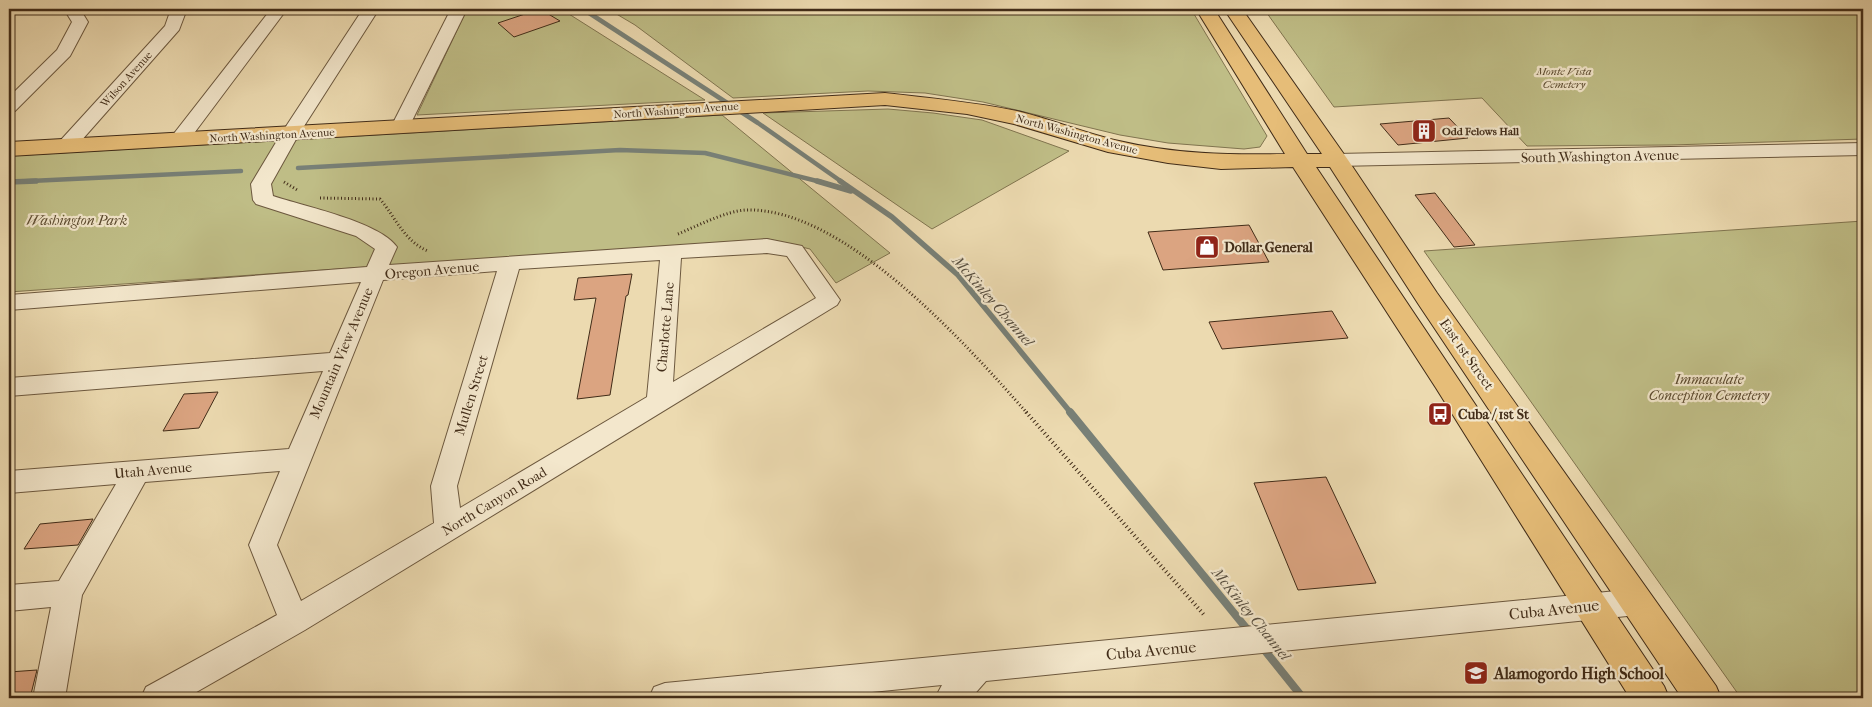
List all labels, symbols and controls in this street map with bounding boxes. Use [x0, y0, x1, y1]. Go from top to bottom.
street label: Wilson Avenue [97, 48, 155, 111]
park label: Monte Vista Cemetery [1536, 65, 1592, 91]
street label: North Washington Avenue [613, 100, 740, 121]
street label: North Washington Avenue [1015, 112, 1140, 157]
building icon: Odd Felows Hall [1411, 118, 1437, 144]
place label: Odd Felows Hall [1442, 125, 1520, 138]
street label: North Washington Avenue [209, 126, 336, 145]
street label: South Washington Avenue [1521, 147, 1679, 166]
park label: Washington Park [27, 212, 127, 229]
shop icon: Dollar General [1194, 234, 1220, 260]
place label: Dollar General [1224, 239, 1313, 256]
water label: McKinley Channel [948, 251, 1039, 352]
street label: Oregon Avenue [384, 258, 480, 283]
street label: Charlotte Lane [653, 281, 678, 373]
street label: Mountain View Avenue [306, 285, 377, 421]
street label: East 1st Street [1436, 315, 1497, 393]
street label: Mullen Street [451, 353, 492, 437]
park label: Immaculate Conception Cemetery [1649, 371, 1770, 404]
bus stop icon: Cuba / 1st St [1427, 401, 1453, 427]
place label: Cuba / 1st St [1458, 406, 1530, 423]
street label: Utah Avenue [113, 459, 193, 482]
street label: North Canyon Road [439, 463, 550, 539]
water label: McKinley Channel [1207, 563, 1295, 666]
street label: Cuba Avenue [1508, 595, 1600, 624]
street label: Cuba Avenue [1105, 637, 1197, 664]
school or university icon: Alamogordo High School [1463, 660, 1489, 686]
place label: Alamogordo High School [1493, 664, 1664, 684]

